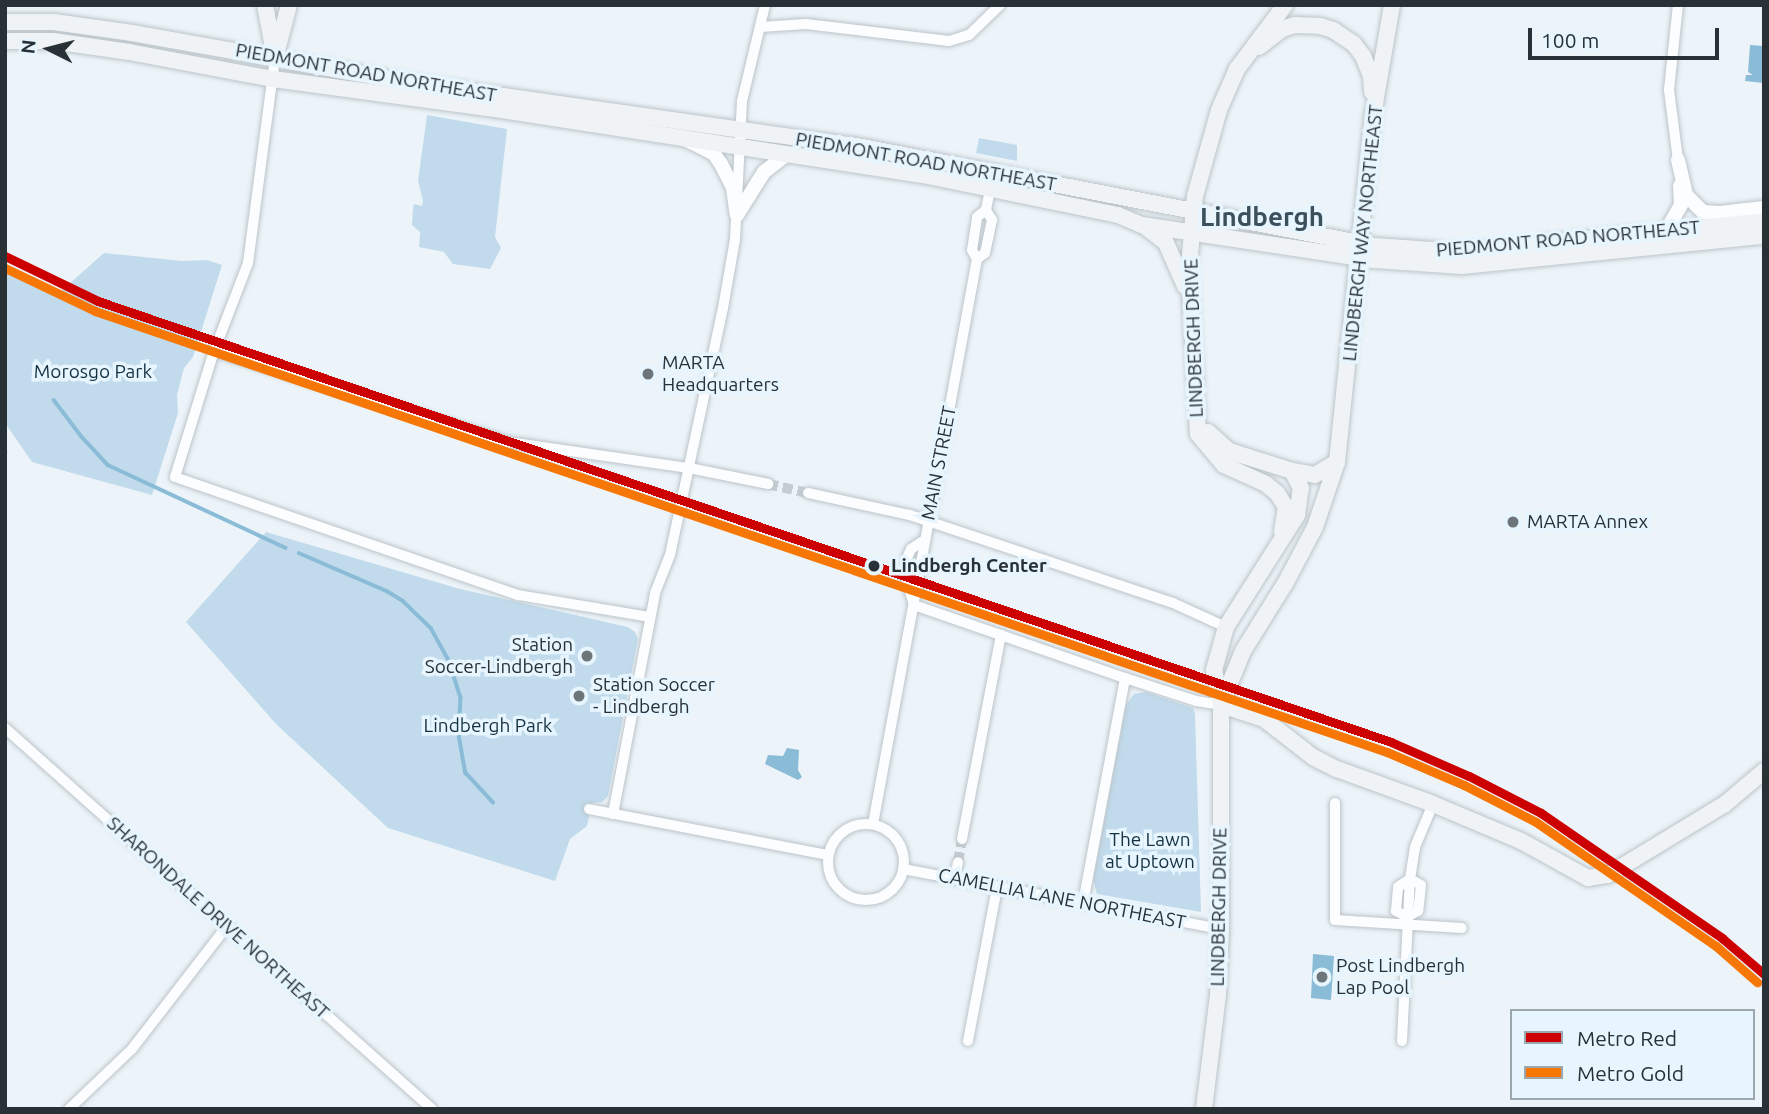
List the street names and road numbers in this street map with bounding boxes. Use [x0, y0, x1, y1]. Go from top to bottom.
street label: PIEDMONT ROAD NORTHEAST [234, 39, 498, 107]
street label: LINDBERGH WAY NORTHEAST [1338, 104, 1388, 362]
street label: PIEDMONT ROAD NORTHEAST [794, 128, 1058, 196]
street label: PIEDMONT ROAD NORTHEAST [1435, 216, 1701, 262]
street label: LINDBERGH DRIVE [1180, 258, 1208, 418]
street label: MAIN STREET [917, 404, 961, 522]
street label: SHARONDALE DRIVE NORTHEAST [102, 812, 334, 1024]
street label: LINDBERGH DRIVE [1206, 827, 1232, 987]
street label: CAMELLIA LANE NORTHEAST [936, 864, 1188, 934]

